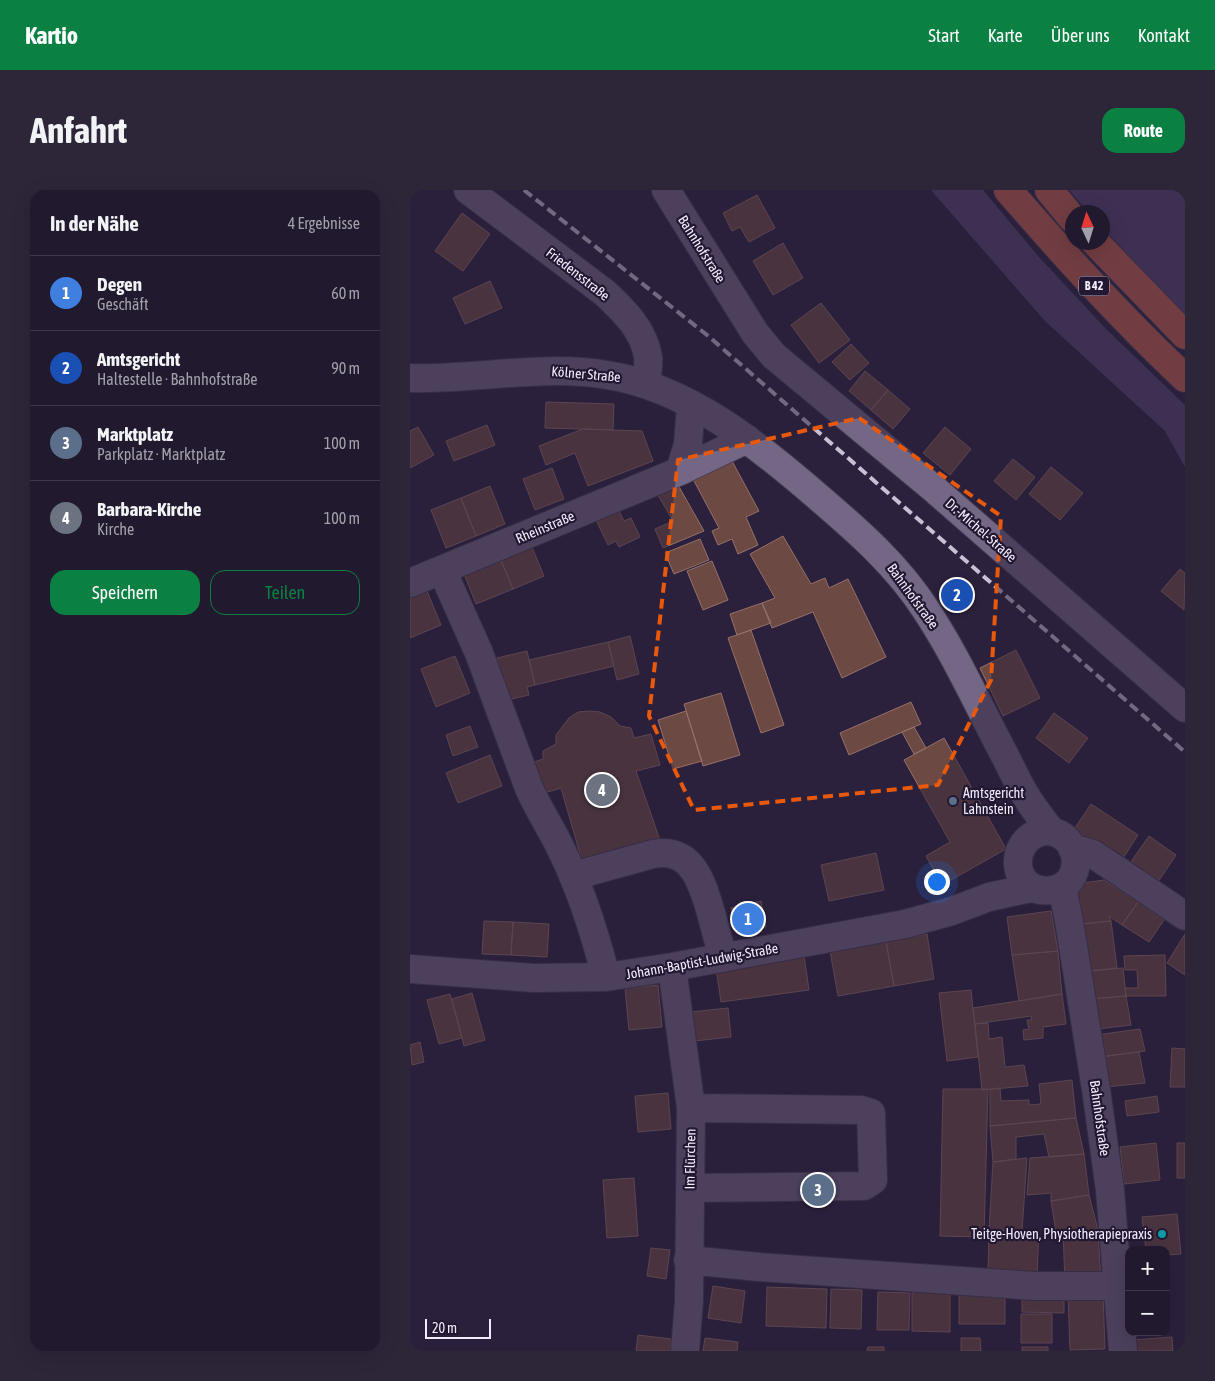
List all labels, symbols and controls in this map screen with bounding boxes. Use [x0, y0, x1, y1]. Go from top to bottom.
text: Kartio [25, 22, 78, 49]
text: Start [928, 25, 960, 46]
text: Karte [988, 25, 1023, 46]
text: Über uns [1051, 25, 1110, 46]
text: Kontakt [1138, 25, 1190, 46]
button: Route [1102, 108, 1185, 153]
text: Anfahrt [30, 110, 127, 150]
north arrow [1065, 205, 1110, 250]
text: In der Nähe [50, 211, 139, 235]
street label: Bahnhofstraße [675, 212, 729, 286]
text: 4 Ergebnisse [288, 214, 360, 232]
street label: Friedensstraße [543, 244, 613, 304]
text: Degen [97, 273, 142, 295]
road number: B 42 [1079, 276, 1109, 295]
text: 1 [62, 284, 70, 302]
text: 60 m [331, 284, 360, 302]
text: Geschäft [97, 295, 149, 313]
text: Amtsgericht [97, 348, 180, 370]
text: 2 [62, 359, 70, 377]
text: 90 m [331, 359, 360, 377]
street label: Kölner Straße [551, 363, 621, 385]
text: Haltestelle · Bahnhofstraße [97, 370, 258, 388]
text: Marktplatz [97, 423, 173, 445]
text: 3 [62, 434, 70, 452]
text: 100 m [324, 434, 360, 452]
text: Parkplatz · Marktplatz [97, 445, 225, 463]
street label: Dr.-Michel-Straße [942, 495, 1020, 565]
text: Barbara-Kirche [97, 498, 201, 520]
street label: Rheinstraße [513, 507, 577, 547]
text: 4 [62, 509, 70, 527]
text: 100 m [324, 509, 360, 527]
text: Kirche [97, 520, 134, 538]
street label: Bahnhofstraße [884, 560, 942, 632]
button: Speichern [50, 570, 200, 615]
button: Teilen [210, 570, 360, 615]
pin: 2 [941, 576, 973, 614]
pin: 4 [586, 771, 618, 809]
place label: Amtsgericht Lahnstein [963, 785, 1024, 817]
marker: Amtsgericht Lahnstein [947, 795, 959, 807]
your location [924, 869, 950, 895]
pin: 1 [732, 900, 764, 938]
street label: Johann-Baptist-Ludwig-Straße [625, 940, 779, 982]
street label: Bahnhofstraße [1087, 1079, 1113, 1157]
street label: Im Flürchen [681, 1128, 699, 1190]
pin: 3 [802, 1171, 834, 1209]
place label: Teitge-Hoven, Physiotherapiepraxis [971, 1226, 1152, 1242]
marker: Teitge-Hoven, Physiotherapiepraxis [1156, 1228, 1168, 1240]
map controls [1125, 1246, 1170, 1336]
button: + [1125, 1246, 1170, 1291]
button: − [1125, 1291, 1170, 1336]
scale bar [425, 1316, 491, 1339]
text: 20 m [432, 1320, 457, 1336]

